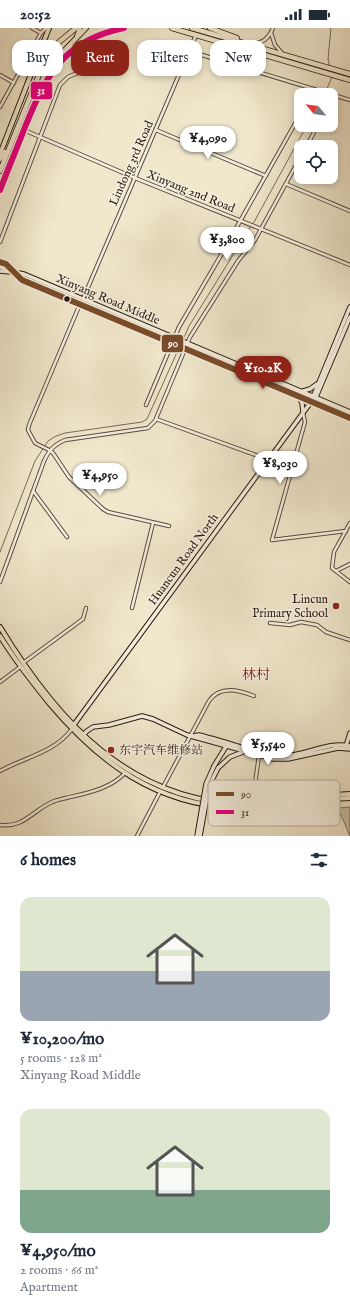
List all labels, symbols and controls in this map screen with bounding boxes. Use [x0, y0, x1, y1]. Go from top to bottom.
text: 20:52 [20, 5, 51, 24]
chip: Buy [12, 40, 63, 76]
chip: Rent [71, 40, 129, 76]
chip: Filters [137, 40, 202, 76]
chip: New [210, 40, 266, 76]
line badge: 31 [30, 81, 53, 100]
text: 31 [37, 84, 45, 98]
north arrow [294, 88, 338, 132]
map controls [294, 88, 338, 184]
street label: Lindong 3rd Road [106, 118, 157, 208]
pin: ¥4,090 [175, 126, 241, 160]
text: ¥4,090 [189, 130, 227, 147]
button: locate [294, 140, 338, 184]
street label: Xinyang 2nd Road [144, 167, 238, 216]
pin: ¥3,800 [194, 227, 260, 261]
text: ¥3,800 [209, 231, 245, 248]
street label: Xinyang Road Middle [54, 271, 162, 328]
unlabelled marker [62, 294, 72, 304]
line badge: 90 [161, 334, 184, 353]
text: 90 [167, 337, 179, 351]
pin: ¥10.2K [230, 356, 296, 390]
text: ¥10.2K [244, 360, 282, 377]
pin: ¥8,030 [247, 451, 313, 485]
text: ¥8,030 [262, 455, 298, 472]
pin: ¥4,950 [67, 463, 133, 497]
text: ¥4,950 [82, 467, 118, 484]
street label: Huancun Road North [145, 510, 222, 608]
place label: Lincun Primary School [252, 592, 329, 621]
marker: Lincun Primary School [331, 601, 341, 611]
district label: 林村 [242, 666, 270, 684]
pin: ¥5,540 [235, 732, 301, 766]
text: ¥5,540 [250, 736, 286, 753]
place label: 东宇汽车维修站 [119, 743, 203, 758]
marker: 东宇汽车维修站 [106, 745, 116, 755]
legend [208, 780, 340, 826]
text: 90 [240, 788, 251, 802]
text: 31 [241, 806, 249, 820]
icon: filters [308, 849, 330, 871]
text: 6 homes [20, 850, 76, 871]
icon: home [139, 923, 211, 995]
text: ¥10,200/mo [20, 1029, 104, 1050]
text: 5 rooms · 128 m² [20, 1050, 102, 1067]
text: Xinyang Road Middle [20, 1067, 141, 1084]
icon: home [139, 1135, 211, 1207]
text: ¥4,950/mo [20, 1241, 96, 1262]
text: 2 rooms · 66 m² [20, 1262, 98, 1279]
text: Apartment [20, 1279, 78, 1296]

